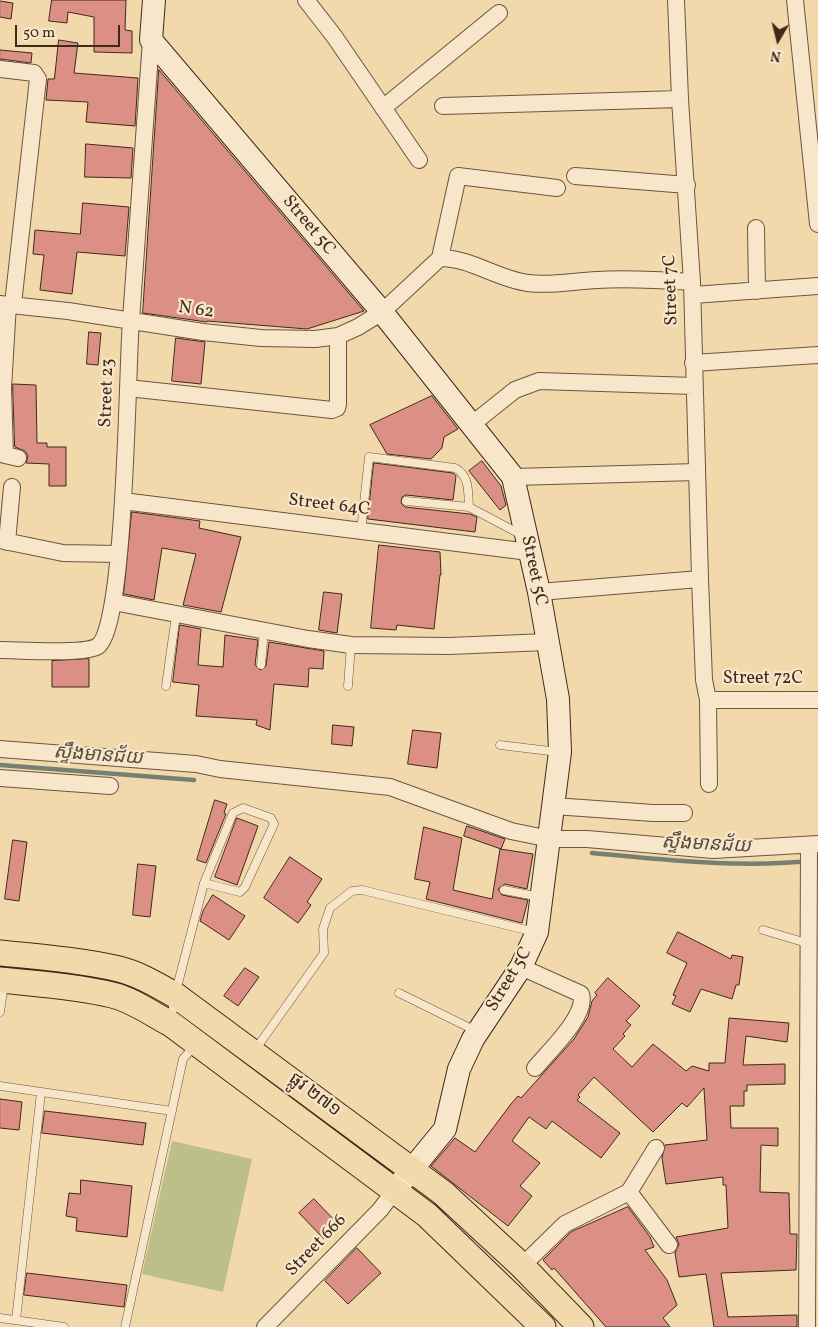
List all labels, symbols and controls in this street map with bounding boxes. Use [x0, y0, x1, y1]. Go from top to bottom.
scale bar [18, 15, 122, 47]
north arrow [753, 15, 803, 65]
text: 50 m [23, 23, 55, 44]
text: N [769, 45, 782, 65]
street label: Street 5C [277, 192, 339, 260]
street label: Street 7C [660, 254, 684, 326]
street label: N 62 [177, 298, 215, 324]
street label: Street 23 [96, 358, 120, 428]
street label: Street 64C [287, 490, 371, 522]
street label: Street 5C [515, 534, 551, 608]
street label: Street 72C [723, 669, 803, 691]
water label: ស្ទឹងមានជ័យ [53, 743, 143, 771]
water label: ស្ទឹងមានជ័យ [661, 832, 751, 860]
street label: Street 5C [482, 944, 538, 1016]
street label: ផ្លូវ ២៧១ [284, 1069, 344, 1123]
street label: Street 666 [282, 1210, 352, 1282]

